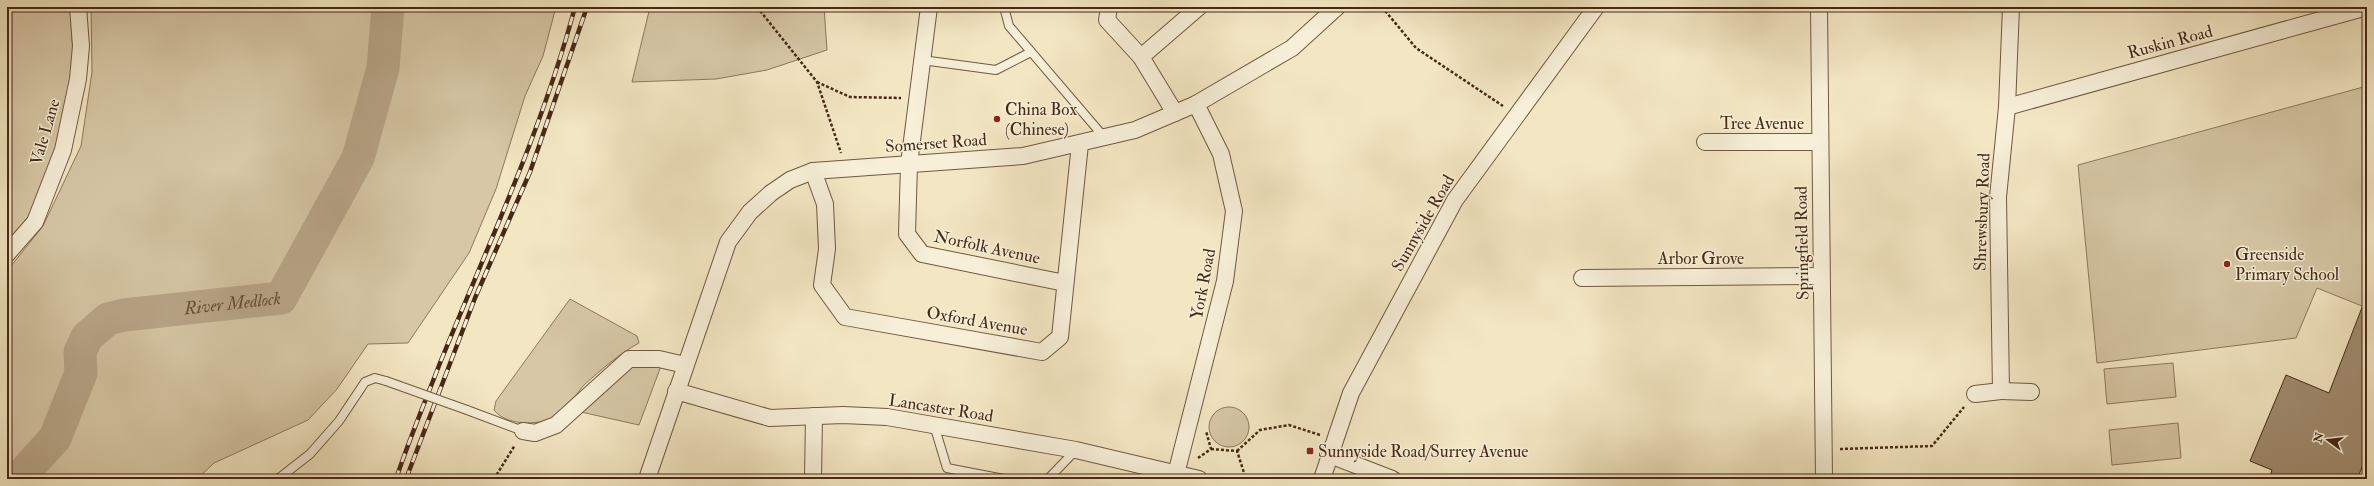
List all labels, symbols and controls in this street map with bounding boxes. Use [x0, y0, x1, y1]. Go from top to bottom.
street label: Ruskin Road [2125, 20, 2215, 63]
street label: Vale Lane [26, 97, 64, 167]
place label: China Box (Chinese) [1005, 99, 1077, 140]
street label: Tree Avenue [1720, 113, 1804, 134]
marker: China Box (Chinese) [992, 114, 1002, 124]
street label: Somerset Road [885, 129, 988, 157]
street label: Shrewsbury Road [1969, 152, 1996, 271]
street label: Sunnyside Road [1387, 171, 1460, 275]
street label: Springfield Road [1790, 185, 1814, 300]
street label: Norfolk Avenue [932, 225, 1042, 269]
place label: Greenside Primary School [2235, 244, 2340, 286]
street label: York Road [1186, 246, 1220, 321]
street label: Arbor Grove [1657, 248, 1744, 269]
marker: Greenside Primary School [2222, 259, 2232, 269]
water label: River Medlock [182, 287, 282, 320]
street label: Oxford Avenue [925, 302, 1029, 340]
street label: Lancaster Road [887, 389, 995, 427]
north arrow [2308, 420, 2348, 460]
text: N [2311, 430, 2327, 445]
place label: Sunnyside Road/Surrey Avenue [1318, 441, 1528, 463]
marker: Sunnyside Road/Surrey Avenue [1305, 446, 1315, 456]

